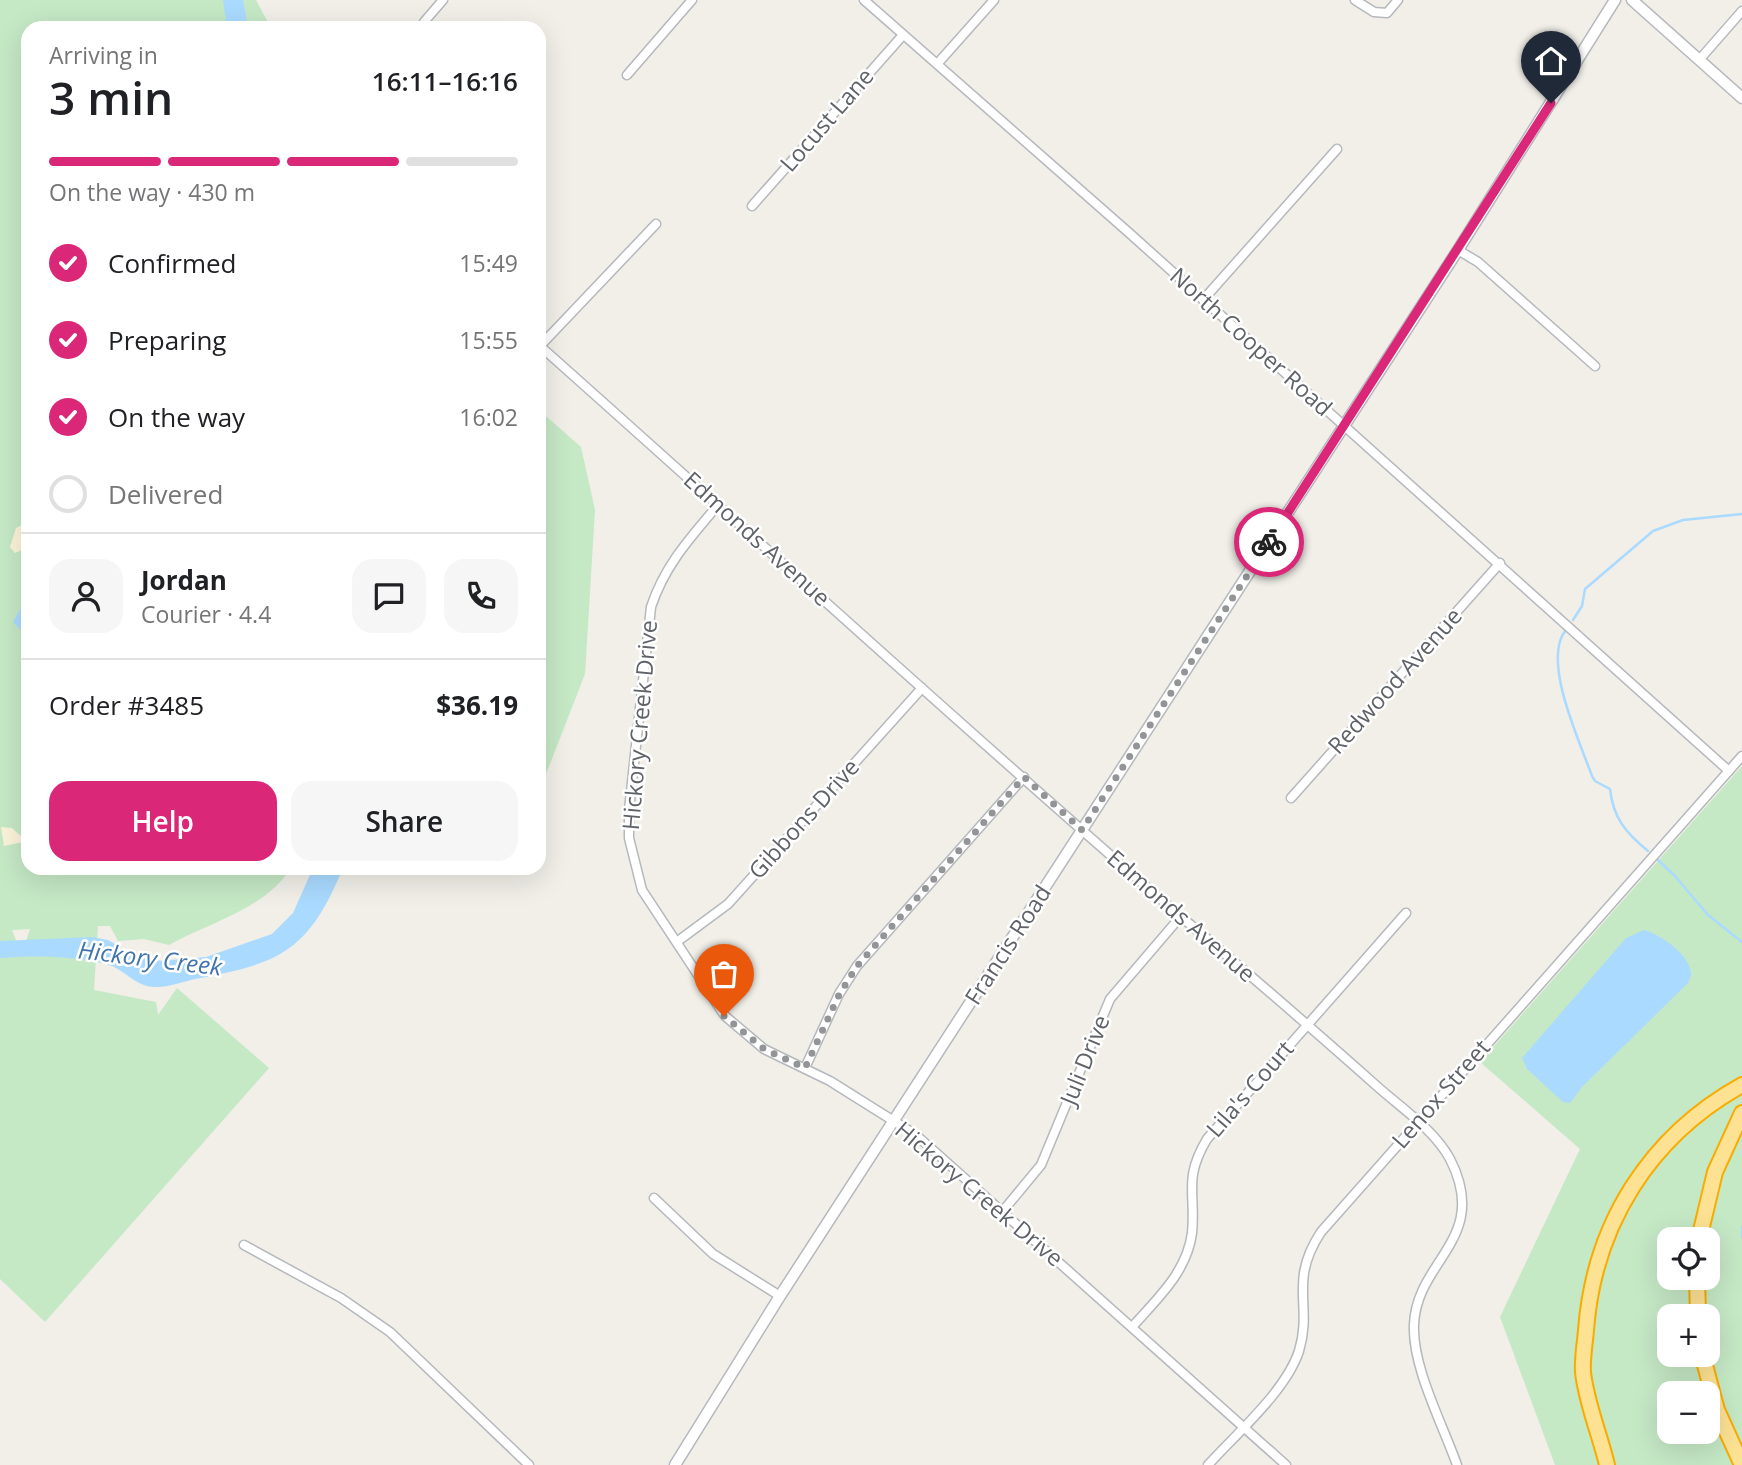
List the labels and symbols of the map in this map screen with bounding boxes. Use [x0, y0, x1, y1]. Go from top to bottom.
pin [1521, 31, 1581, 103]
street label: Locust Lane [772, 61, 880, 178]
street label: North Cooper Road [1164, 260, 1340, 423]
street label: Edmonds Avenue [677, 464, 838, 613]
courier [1234, 507, 1304, 577]
street label: Redwood Avenue [1320, 600, 1469, 760]
street label: Hickory Creek Drive [614, 619, 664, 831]
street label: Gibbons Drive [741, 751, 866, 885]
street label: Edmonds Avenue [1101, 842, 1263, 989]
street label: Francis Road [956, 878, 1058, 1011]
water label: Hickory Creek [76, 932, 225, 983]
pin [694, 944, 754, 1016]
street label: Juli Drive [1051, 1010, 1117, 1111]
street label: Lenox Street [1384, 1032, 1497, 1155]
street label: Lila's Court [1198, 1033, 1300, 1144]
street label: Hickory Creek Drive [889, 1113, 1071, 1273]

